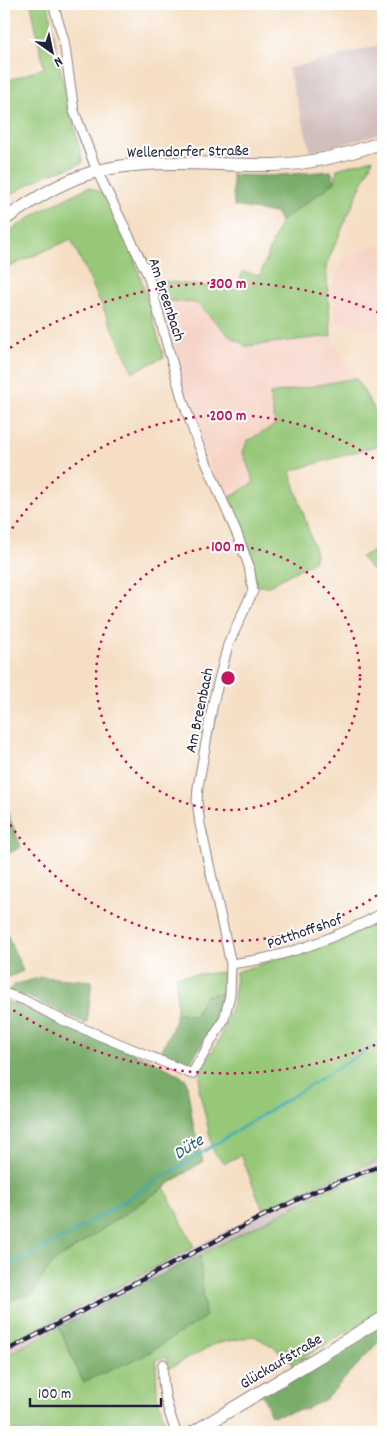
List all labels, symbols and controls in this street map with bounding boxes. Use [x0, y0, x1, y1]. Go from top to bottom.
north arrow [28, 28, 78, 78]
text: N [50, 51, 66, 72]
street label: Wellendorfer Straße [127, 140, 249, 165]
street label: Am Breenbach [141, 255, 190, 344]
text: 300 m [210, 274, 246, 296]
text: 200 m [210, 406, 246, 428]
text: 100 m [211, 537, 245, 559]
street label: Am Breenbach [180, 666, 221, 755]
centre of rings [219, 669, 237, 687]
street label: Potthoffshof [264, 909, 346, 956]
water label: Düte [169, 1129, 210, 1167]
street label: Glückaufstraße [236, 1328, 327, 1396]
scale bar [30, 1376, 161, 1408]
text: 100 m [38, 1384, 71, 1406]

